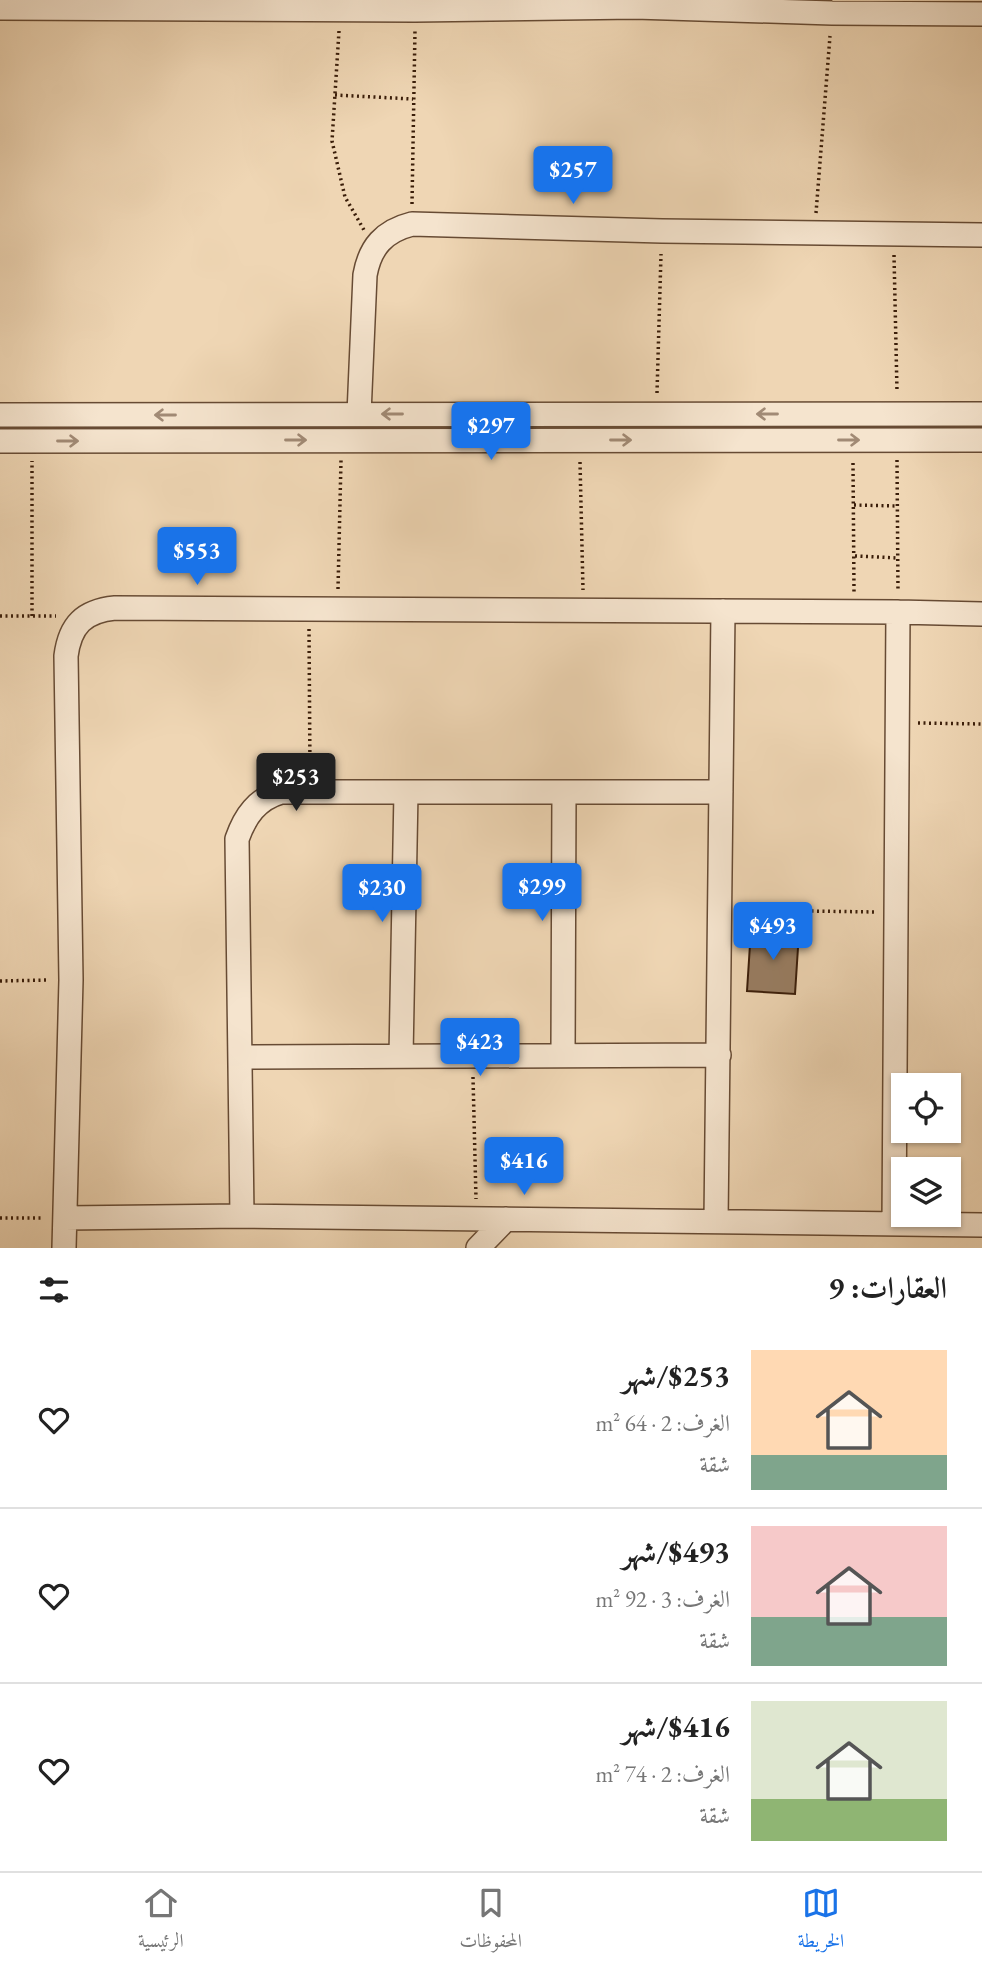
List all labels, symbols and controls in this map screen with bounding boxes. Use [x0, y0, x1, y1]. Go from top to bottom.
pin: $257 [532, 146, 614, 206]
text: $257 [549, 154, 597, 184]
pin: $297 [450, 402, 532, 462]
one-way arrow [381, 407, 404, 421]
one-way arrow [756, 407, 779, 421]
one-way arrow [154, 408, 177, 422]
text: $297 [467, 410, 515, 440]
one-way arrow [284, 433, 307, 447]
one-way arrow [609, 433, 632, 447]
one-way arrow [837, 433, 860, 447]
one-way arrow [56, 434, 79, 448]
pin: $553 [156, 528, 238, 587]
text: $553 [173, 535, 221, 565]
pin: $253 [255, 754, 337, 813]
text: $253 [272, 761, 320, 791]
pin: $230 [341, 864, 423, 924]
pin: $299 [501, 864, 583, 923]
text: $299 [518, 871, 566, 901]
text: $230 [358, 872, 406, 902]
pin: $493 [732, 902, 814, 962]
text: $493 [749, 910, 797, 940]
pin: $423 [439, 1018, 521, 1078]
text: $423 [456, 1026, 504, 1056]
map controls [891, 1073, 961, 1227]
button: locate [891, 1073, 961, 1143]
pin: $416 [483, 1138, 565, 1197]
text: $416 [500, 1145, 548, 1175]
button: layers [891, 1157, 961, 1227]
text: العقارات: 9 [828, 1268, 947, 1307]
icon: filters [35, 1271, 73, 1309]
text: $253/شهر [622, 1356, 730, 1395]
icon: home [807, 1378, 891, 1462]
icon: heart [35, 1401, 73, 1439]
text: الغرف: 2 · 64 m² [595, 1408, 730, 1438]
text: شقة [700, 1449, 730, 1479]
text: $493/شهر [622, 1532, 730, 1571]
icon: home [807, 1554, 891, 1638]
icon: heart [35, 1577, 73, 1615]
text: الغرف: 3 · 92 m² [595, 1584, 730, 1614]
text: شقة [700, 1625, 730, 1655]
text: $416/شهر [622, 1707, 730, 1746]
icon: home [807, 1729, 891, 1813]
icon: heart [35, 1752, 73, 1790]
text: الغرف: 2 · 74 m² [595, 1759, 730, 1789]
text: شقة [700, 1800, 730, 1830]
tab: الرئيسية [138, 1884, 184, 1959]
tab: المحفوظات [459, 1884, 522, 1959]
tab: الخريطة [798, 1884, 844, 1959]

